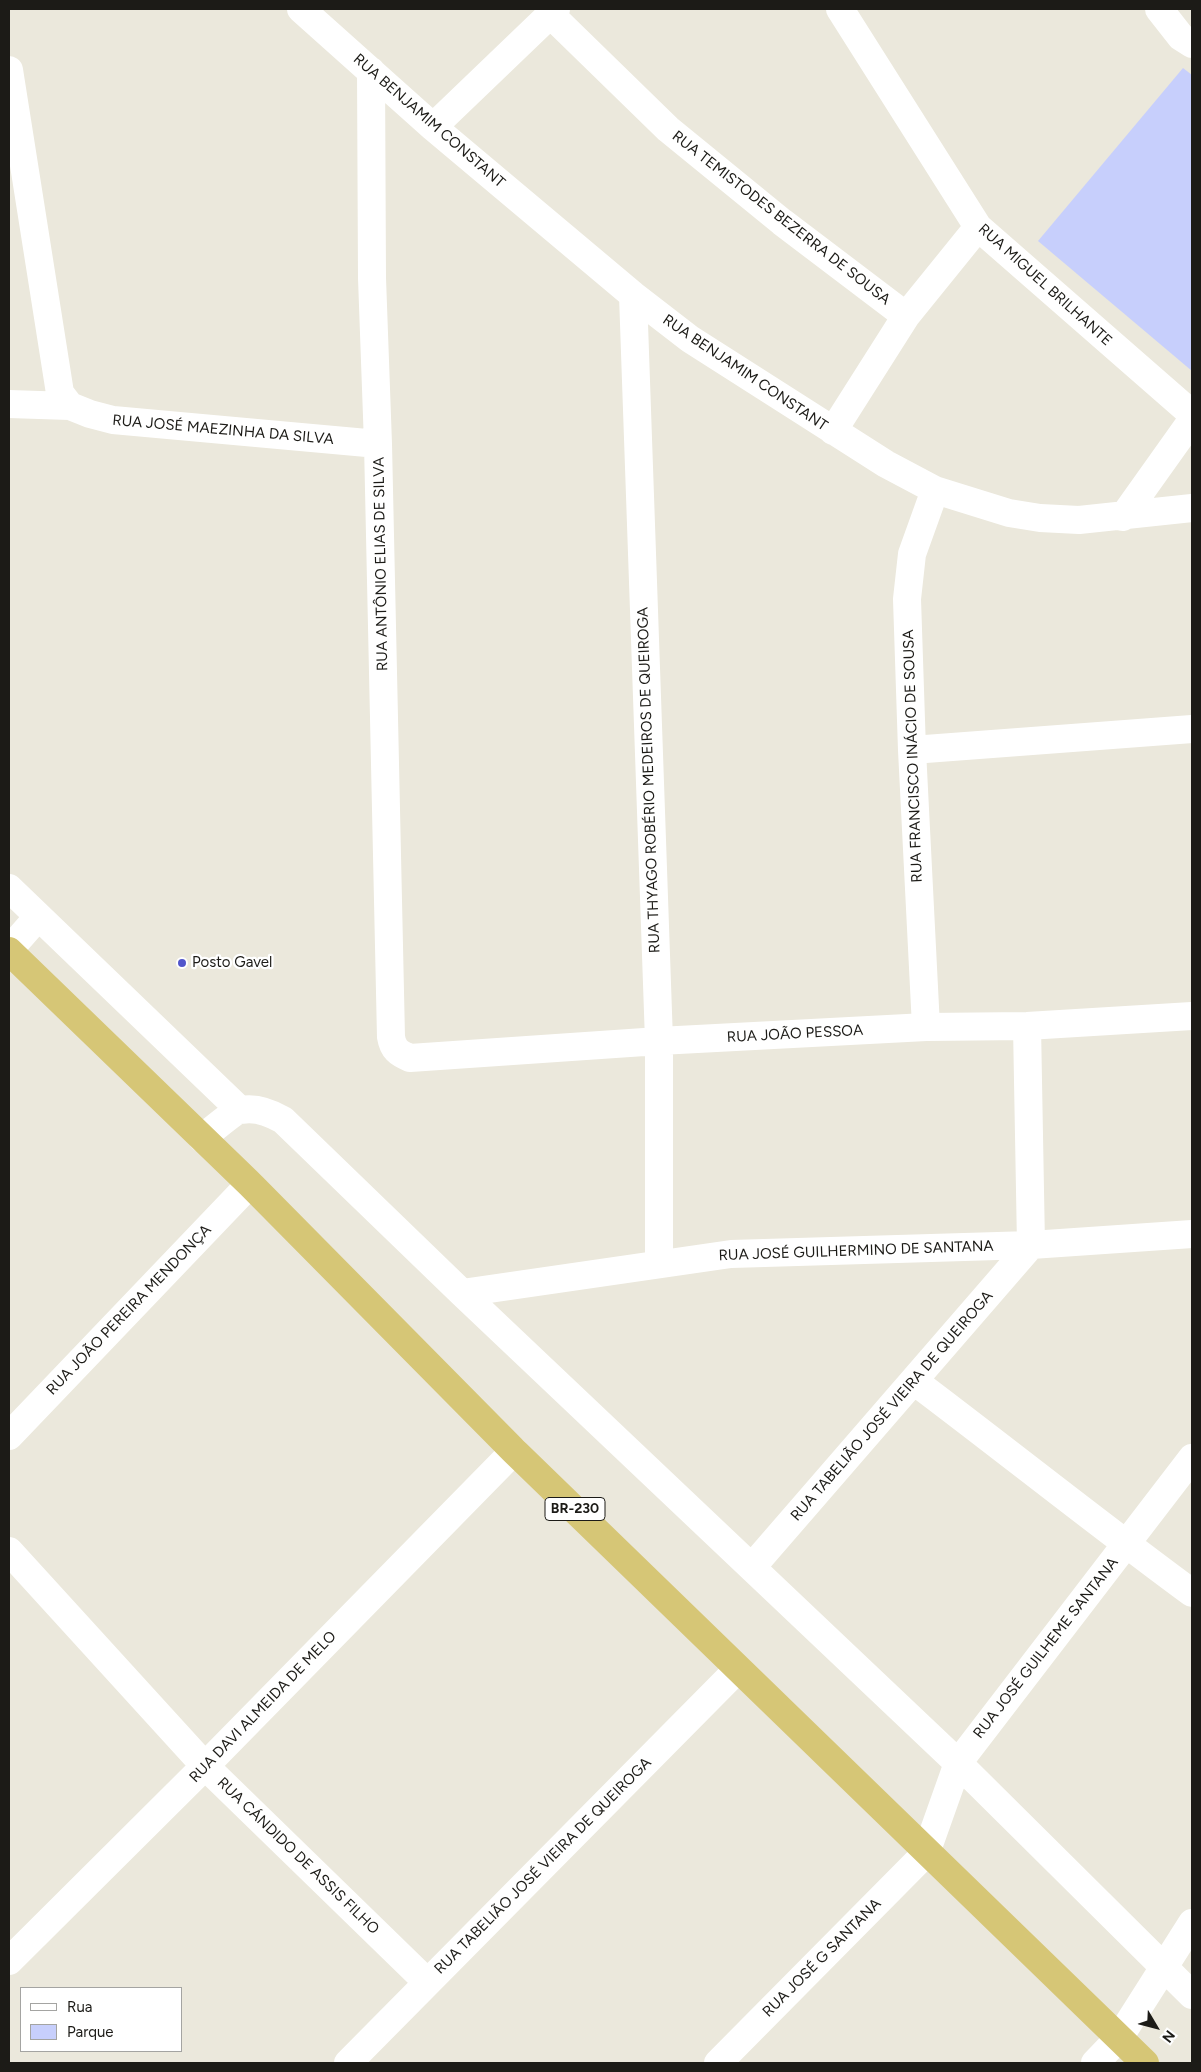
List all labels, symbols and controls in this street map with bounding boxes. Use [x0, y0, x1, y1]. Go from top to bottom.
street label: RUA BENJAMIM CONSTANT [349, 50, 509, 192]
street label: RUA TEMISTODES BEZERRA DE SOUSA [668, 127, 894, 309]
street label: RUA MIGUEL BRILHANTE [974, 220, 1116, 350]
street label: RUA BENJAMIM CONSTANT [659, 311, 831, 435]
street label: RUA JOSÉ MAEZINHA DA SILVA [111, 411, 335, 449]
street label: RUA ANTÔNIO ELIAS DE SILVA [370, 457, 392, 671]
street label: RUA THYAGO ROBÉRIO MEDEIROS DE QUEIROGA [634, 607, 664, 953]
street label: RUA FRANCISCO INÁCIO DE SOUSA [900, 629, 926, 883]
place label: Posto Gavel [192, 954, 272, 972]
marker: Posto Gavel [176, 957, 188, 969]
street label: RUA JOÃO PESSOA [726, 1021, 864, 1047]
street label: RUA JOÃO PEREIRA MENDONÇA [43, 1221, 215, 1399]
street label: RUA JOSÉ GUILHERMINO DE SANTANA [718, 1237, 994, 1265]
street label: RUA TABELIÃO JOSÉ VIEIRA DE QUEIROGA [787, 1287, 997, 1525]
road number: BR-230 [545, 1498, 605, 1520]
street label: RUA JOSÉ GUILHEME SANTANA [970, 1554, 1122, 1742]
street label: RUA DAVI ALMEIDA DE MELO [186, 1628, 340, 1786]
street label: RUA TABELIÃO JOSÉ VIEIRA DE QUEIROGA [431, 1754, 655, 1978]
street label: RUA CÁNDIDO DE ASSIS FILHO [213, 1774, 383, 1938]
street label: RUA JOSÉ G SANTANA [759, 1895, 885, 2021]
legend [20, 1987, 182, 2052]
text: Rua [67, 1998, 92, 2016]
north arrow [1131, 2002, 1181, 2052]
text: Parque [67, 2023, 114, 2041]
text: N [1158, 2027, 1178, 2046]

